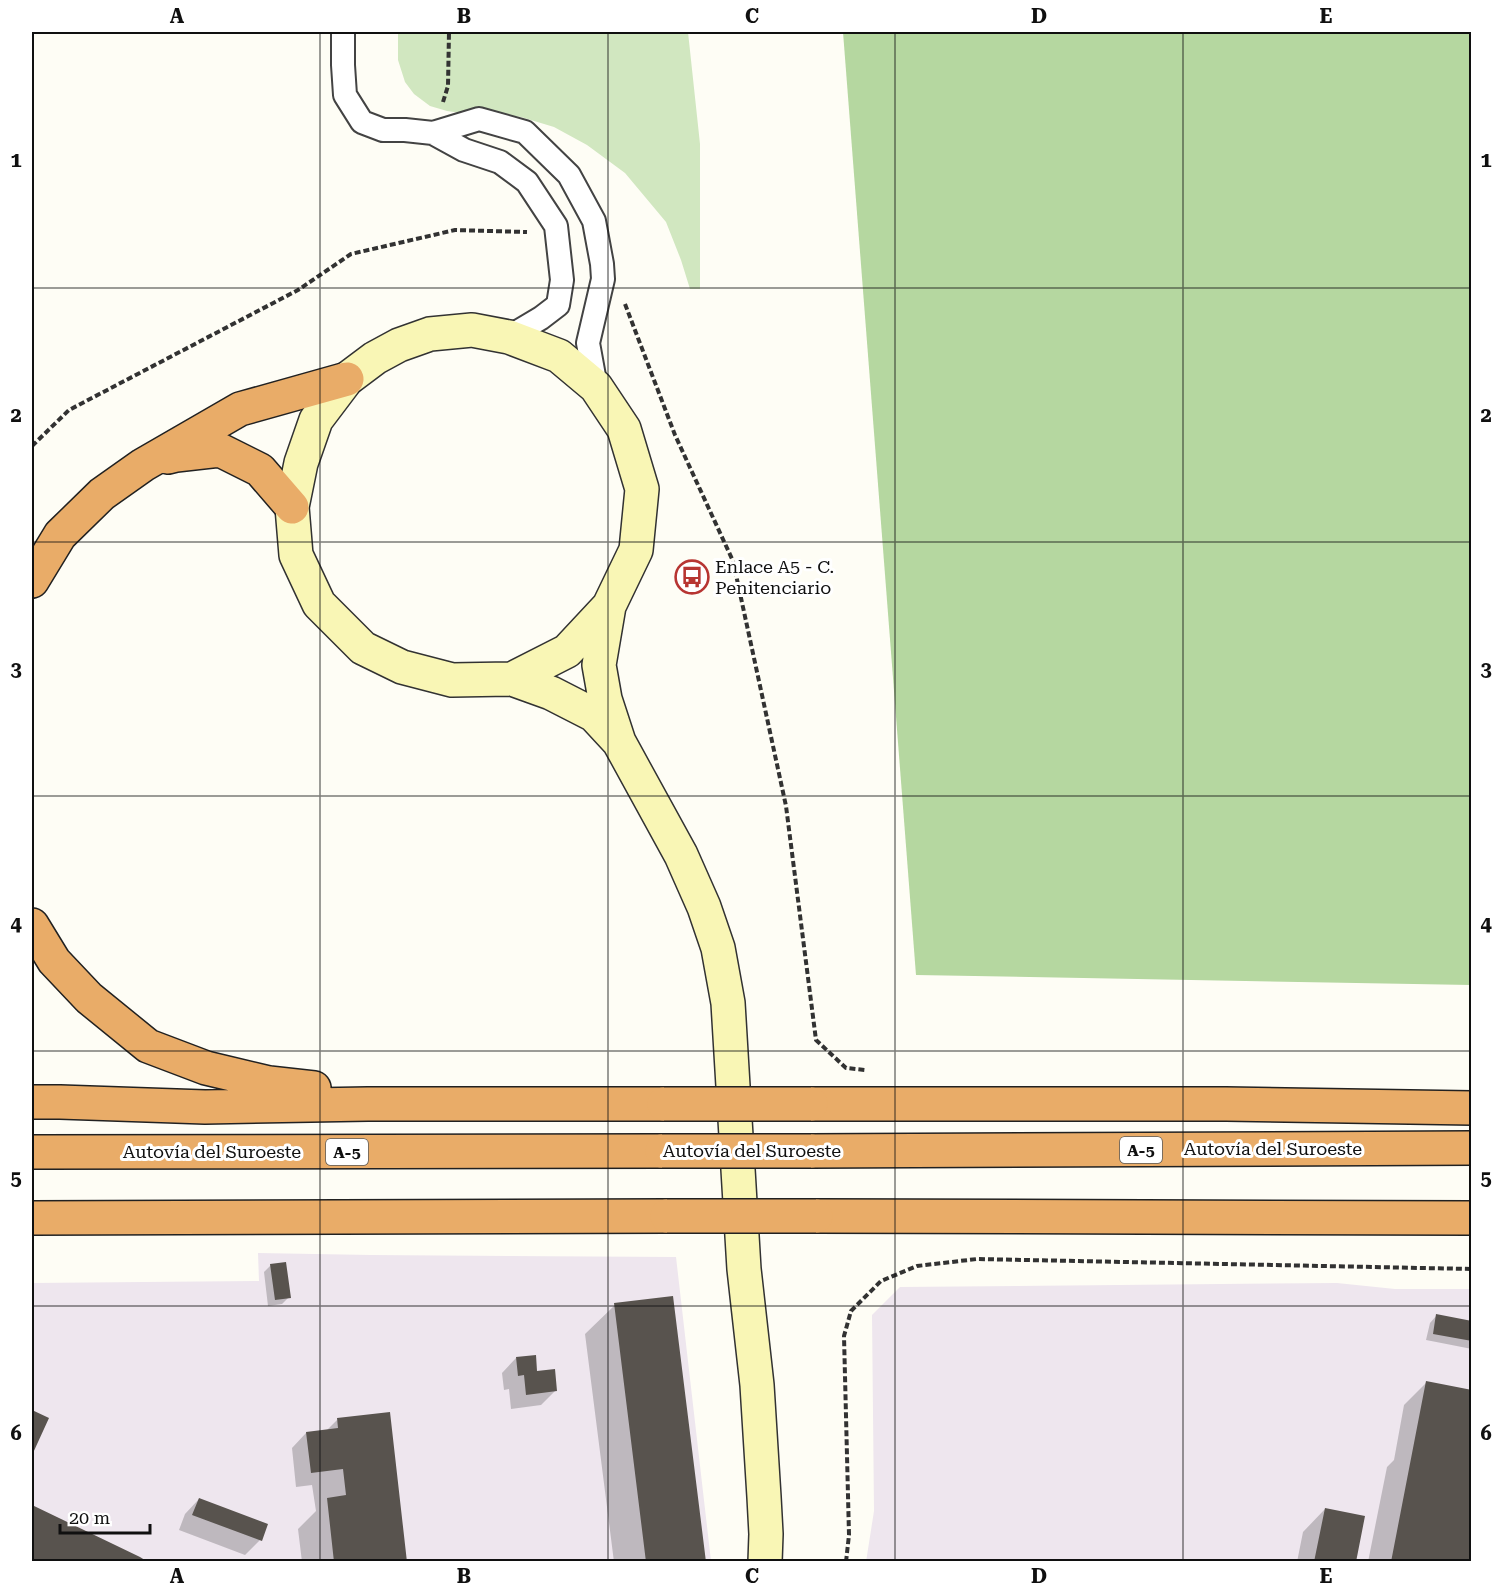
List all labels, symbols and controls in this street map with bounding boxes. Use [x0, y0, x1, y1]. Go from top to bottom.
text: A [170, 4, 185, 28]
text: B [457, 4, 471, 28]
text: C [745, 4, 759, 28]
text: D [1031, 4, 1047, 28]
text: E [1320, 4, 1333, 28]
text: 1 [10, 148, 22, 172]
text: 1 [1480, 148, 1492, 172]
text: 2 [10, 403, 22, 427]
text: 2 [1480, 403, 1492, 427]
place label: Enlace A5 - C. Penitenciario [715, 556, 834, 598]
bus stop icon: Enlace A5 - C. Penitenciario [674, 559, 710, 595]
text: 3 [10, 657, 22, 681]
text: 3 [1480, 657, 1492, 681]
text: 4 [10, 912, 22, 936]
text: 4 [1480, 912, 1492, 936]
road number: A-5 [1120, 1137, 1162, 1163]
street label: Autovía del Suroeste [1184, 1138, 1362, 1159]
road number: A-5 [326, 1139, 368, 1165]
street label: Autovía del Suroeste [663, 1140, 841, 1161]
street label: Autovía del Suroeste [123, 1141, 301, 1162]
text: 5 [10, 1166, 22, 1190]
text: 5 [1480, 1166, 1492, 1190]
text: 6 [10, 1421, 22, 1445]
text: 6 [1480, 1421, 1492, 1445]
scale bar [60, 1497, 150, 1535]
text: 20 m [69, 1507, 110, 1528]
text: A [170, 1564, 185, 1588]
text: B [457, 1564, 471, 1588]
text: C [745, 1564, 759, 1588]
text: D [1031, 1564, 1047, 1588]
text: E [1320, 1564, 1333, 1588]

